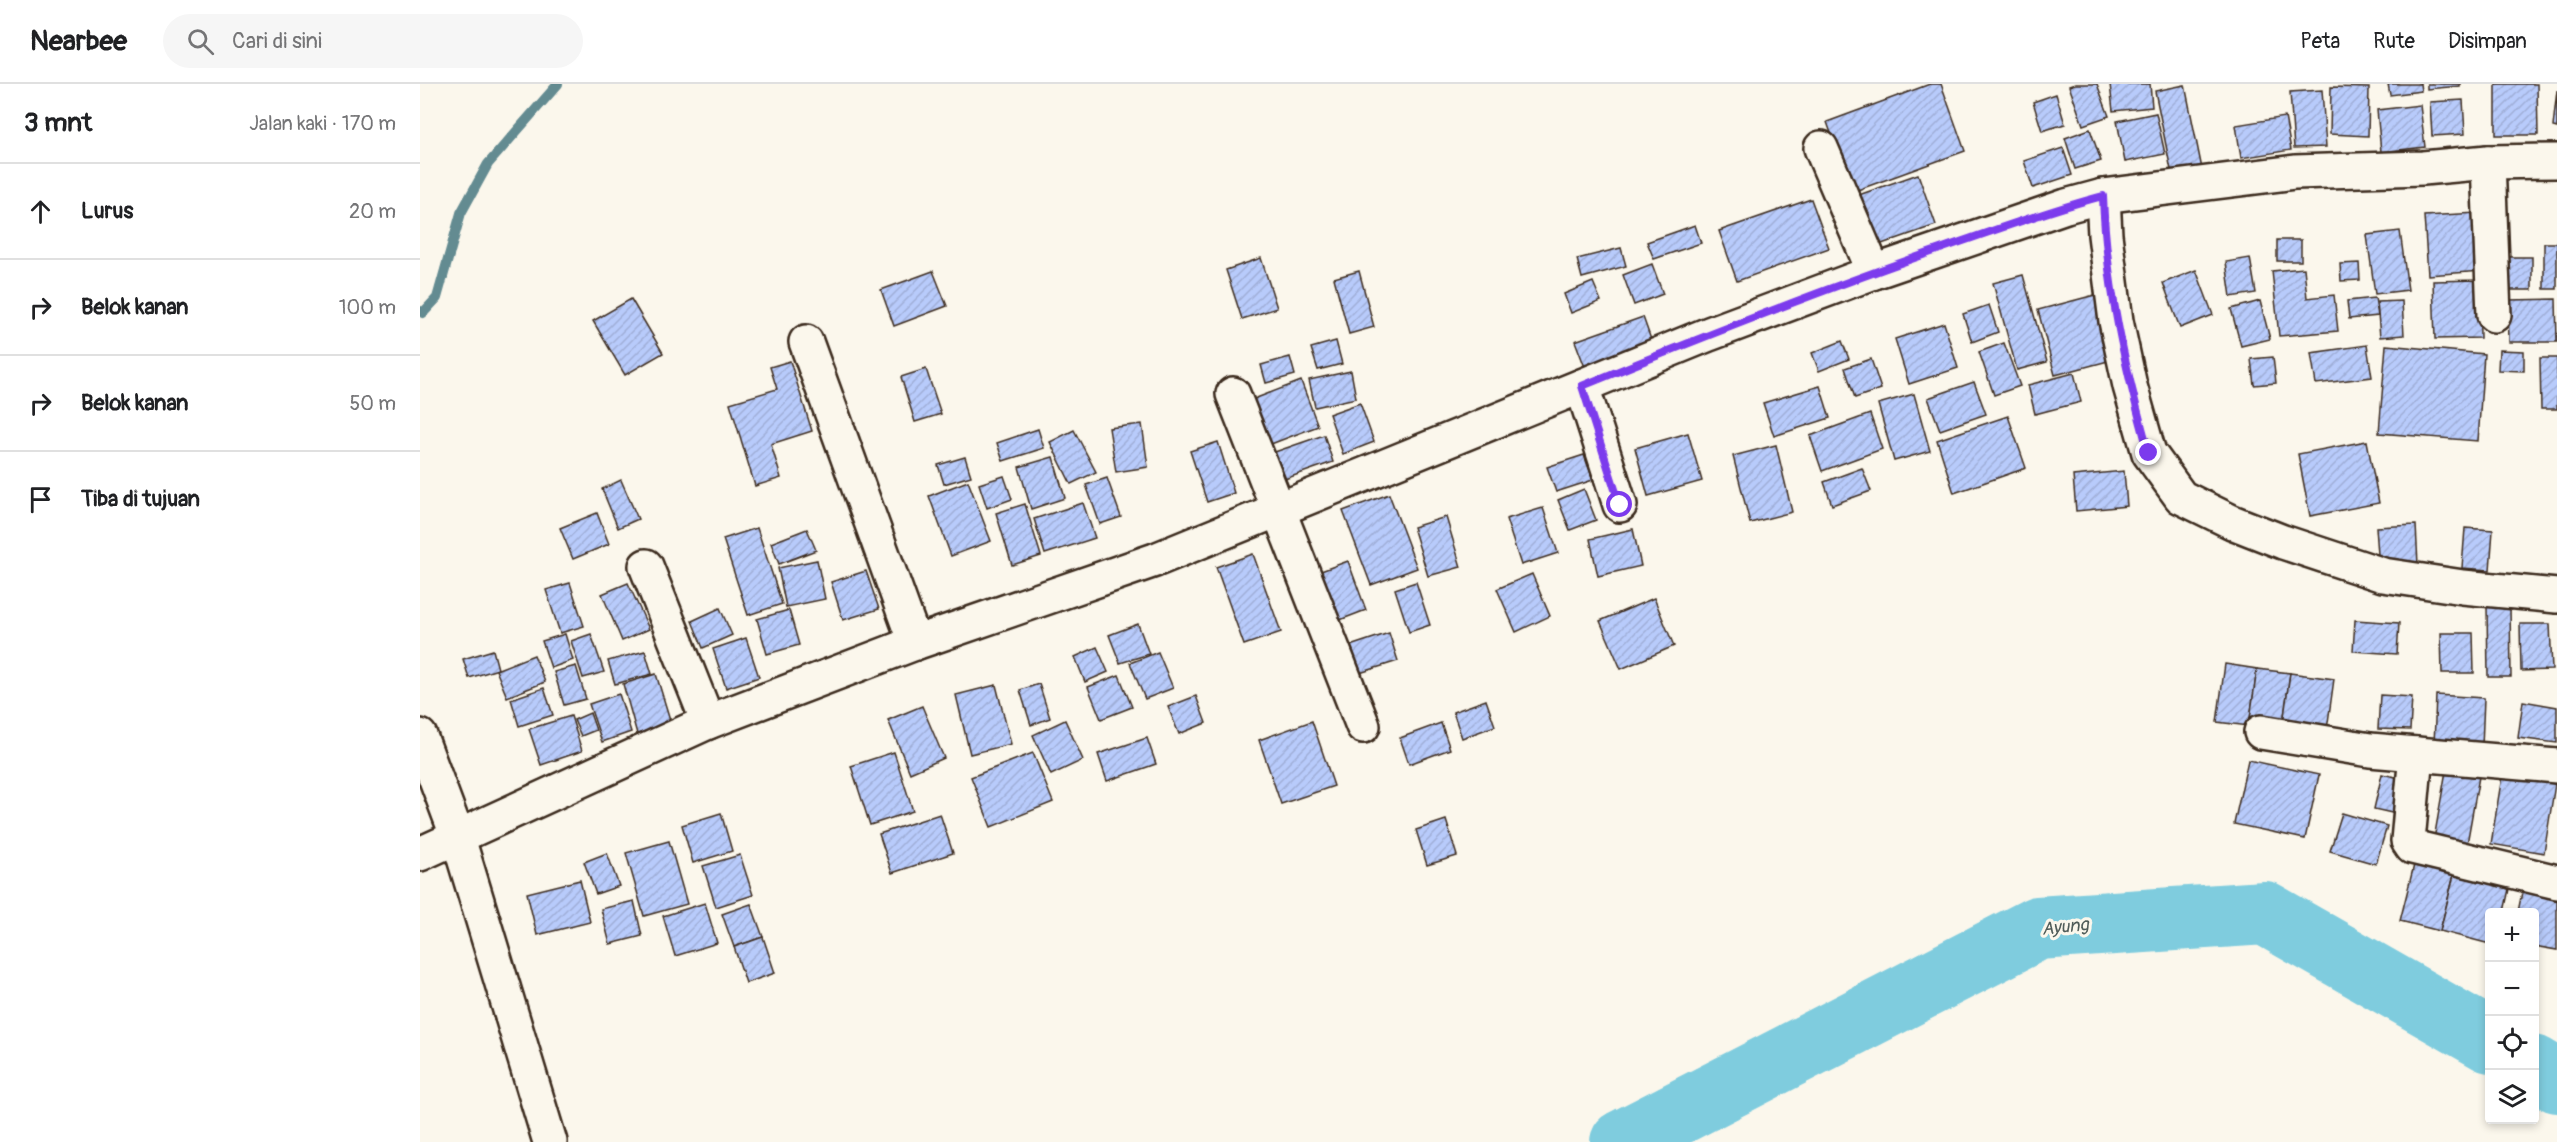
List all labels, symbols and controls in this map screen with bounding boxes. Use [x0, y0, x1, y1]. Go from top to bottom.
search box [163, 14, 583, 68]
text: Nearbee [30, 24, 127, 59]
icon: search [184, 25, 217, 58]
text: Cari di sini [232, 27, 322, 55]
text: Peta [2300, 28, 2340, 55]
text: Rute [2373, 28, 2415, 55]
text: Disimpan [2448, 28, 2527, 55]
text: 3 mnt [24, 107, 92, 139]
text: Jalan kaki · 170 m [249, 111, 396, 136]
icon: ahead [24, 195, 57, 228]
text: Lurus [81, 197, 133, 225]
text: 20 m [349, 199, 396, 224]
icon: right [24, 291, 57, 324]
text: Belok kanan [81, 293, 189, 321]
text: 100 m [339, 295, 396, 320]
icon: right [24, 387, 57, 420]
text: Belok kanan [81, 389, 189, 417]
text: 50 m [349, 391, 396, 416]
route end [2135, 439, 2161, 465]
icon: arrive [24, 483, 57, 516]
text: Tiba di tujuan [81, 485, 200, 513]
route start [1606, 491, 1632, 517]
map controls [2485, 908, 2539, 1124]
button: + [2485, 908, 2539, 962]
water label: Ayung [2040, 913, 2091, 941]
button: − [2485, 962, 2539, 1016]
button: locate [2485, 1016, 2539, 1070]
button: layers [2485, 1070, 2539, 1124]

